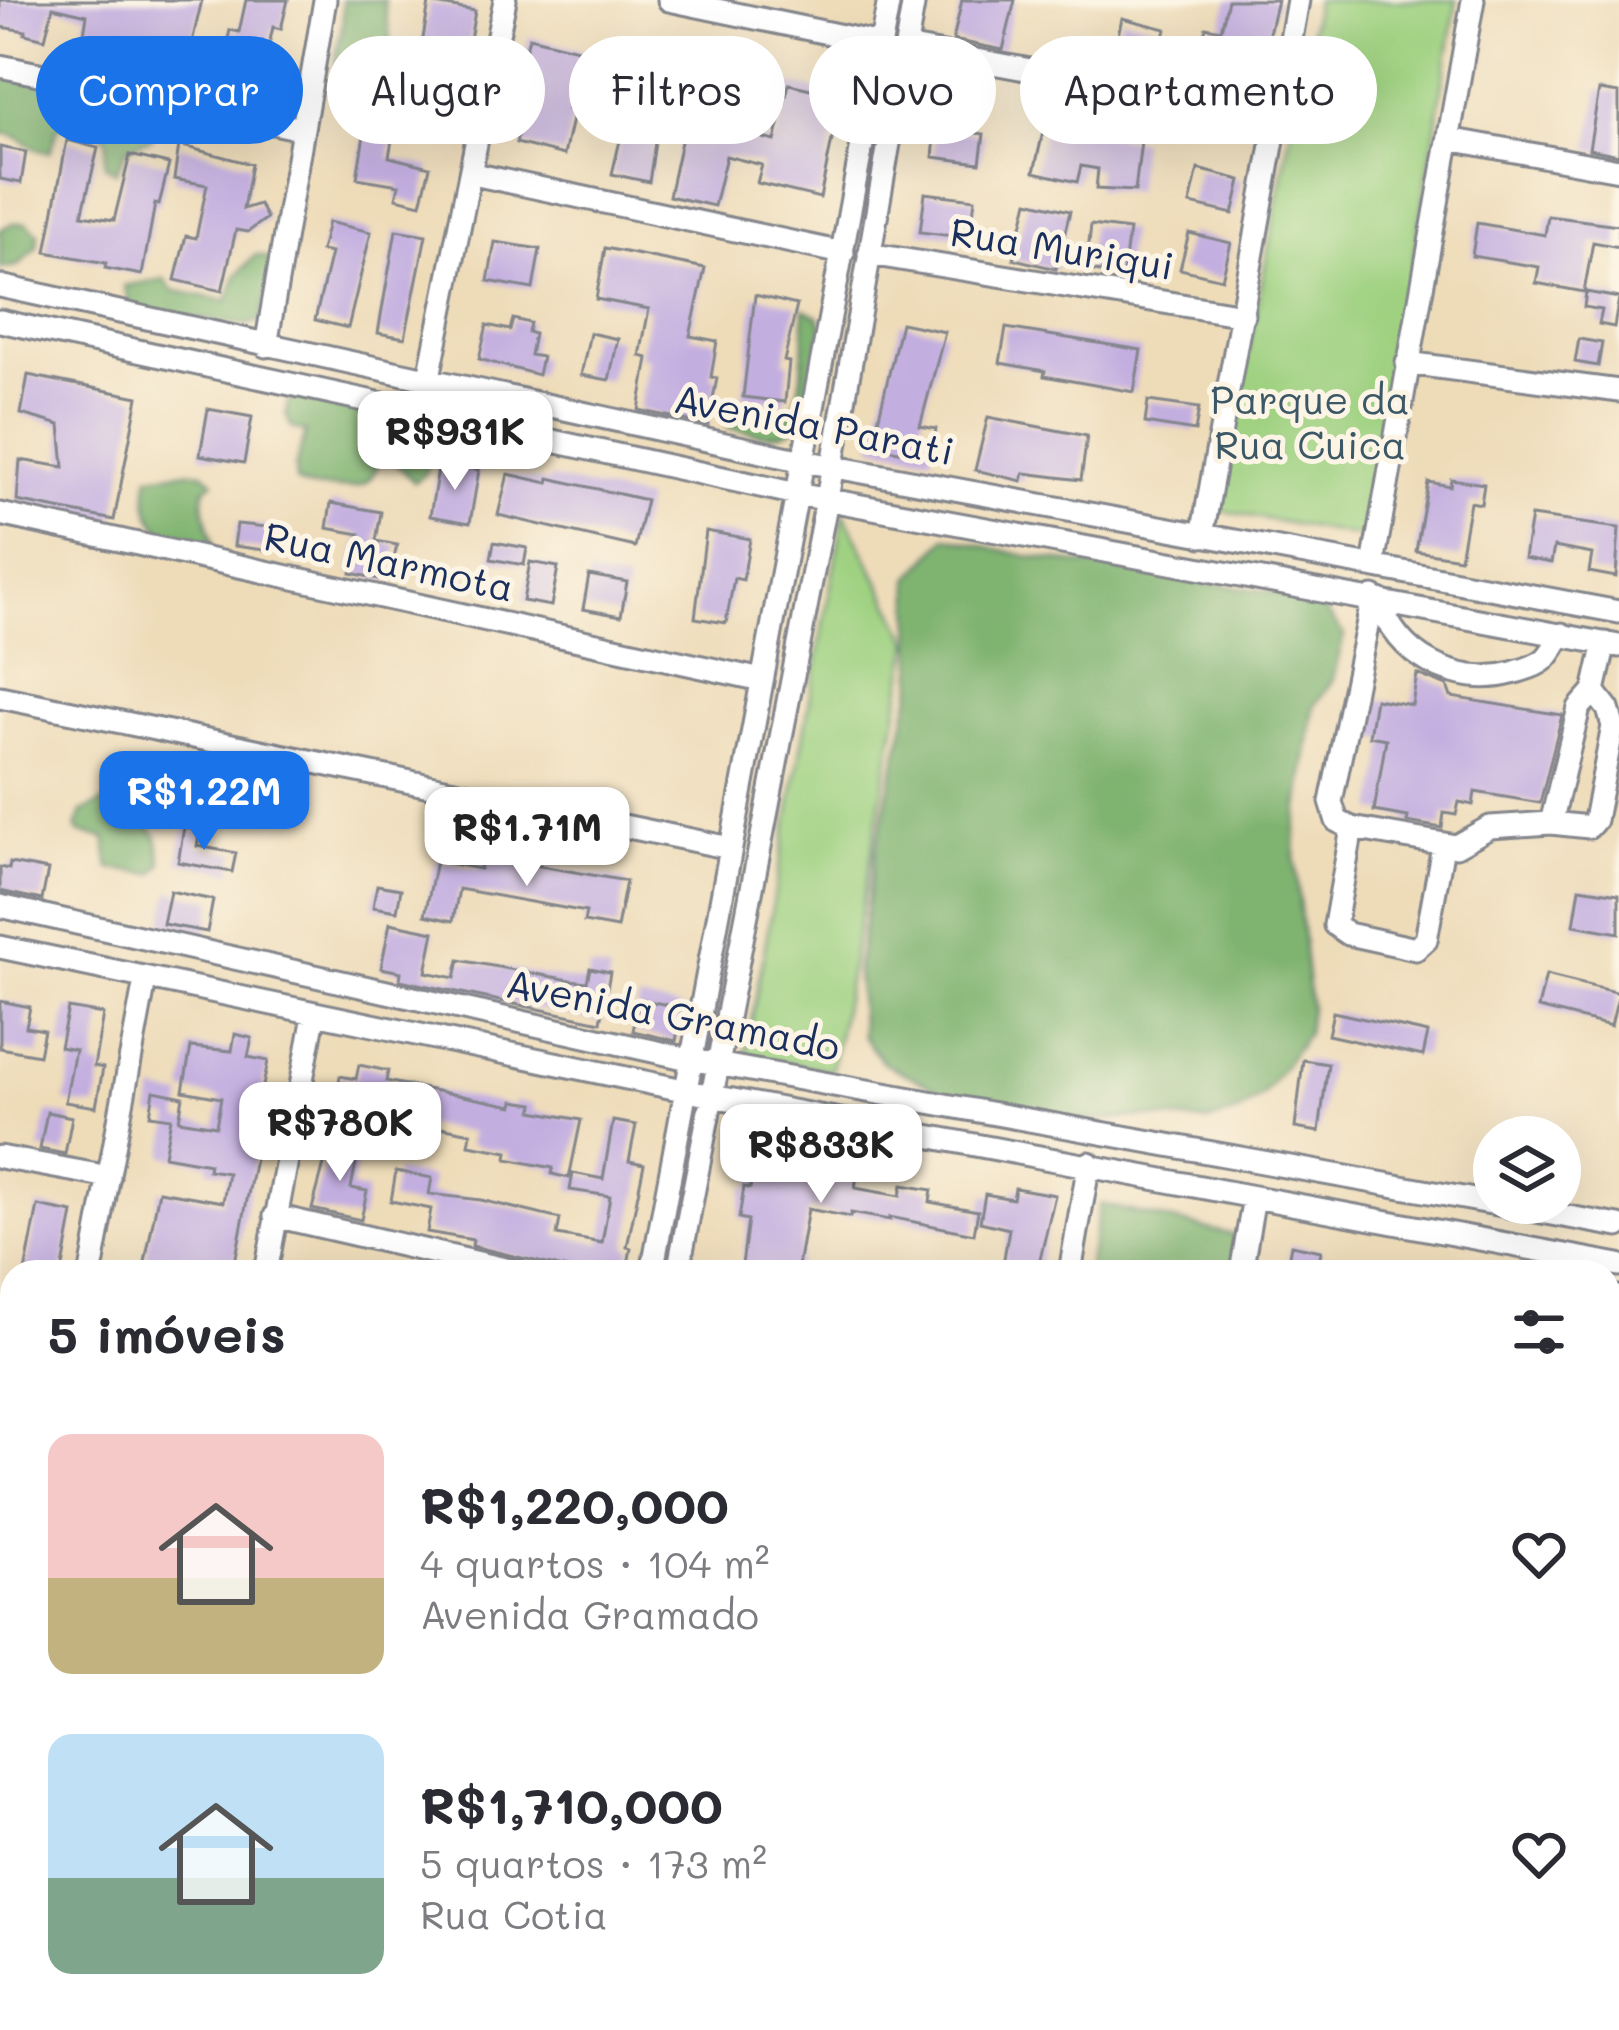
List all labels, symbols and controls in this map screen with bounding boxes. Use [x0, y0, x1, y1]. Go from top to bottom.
chip: Comprar [36, 36, 303, 144]
chip: Alugar [327, 36, 545, 144]
chip: Filtros [569, 36, 785, 144]
chip: Novo [809, 36, 996, 144]
chip: Apartamento [1020, 36, 1377, 144]
street label: Rua Muriqui [947, 205, 1177, 290]
street label: Avenida Parati [670, 371, 959, 476]
park label: Parque da Rua Cuica [1210, 373, 1410, 469]
pin: R$931K [357, 391, 553, 493]
text: R$931K [385, 404, 525, 455]
street label: Rua Marmota [260, 509, 519, 612]
pin: R$1.22M [93, 751, 315, 853]
text: R$1.22M [126, 764, 282, 815]
pin: R$1.71M [416, 787, 638, 889]
text: R$1.71M [452, 800, 602, 851]
street label: Avenida Gramado [502, 956, 844, 1071]
pin: R$780K [242, 1082, 438, 1184]
text: R$780K [266, 1095, 414, 1146]
pin: R$833K [723, 1104, 919, 1206]
map controls [1473, 1116, 1581, 1224]
button: layers [1473, 1116, 1581, 1224]
text: R$833K [747, 1117, 895, 1168]
text: 5 imóveis [48, 1299, 286, 1366]
icon: filters [1506, 1299, 1572, 1365]
text: R$1,220,000 [420, 1470, 729, 1537]
icon: home [144, 1482, 288, 1626]
icon: heart [1506, 1521, 1572, 1587]
text: 4 quartos · 104 m² [420, 1537, 769, 1588]
text: Avenida Gramado [420, 1588, 759, 1639]
text: R$1,710,000 [420, 1770, 723, 1837]
icon: home [144, 1782, 288, 1926]
icon: heart [1506, 1821, 1572, 1887]
text: 5 quartos · 173 m² [420, 1837, 767, 1888]
text: Rua Cotia [420, 1888, 607, 1939]

